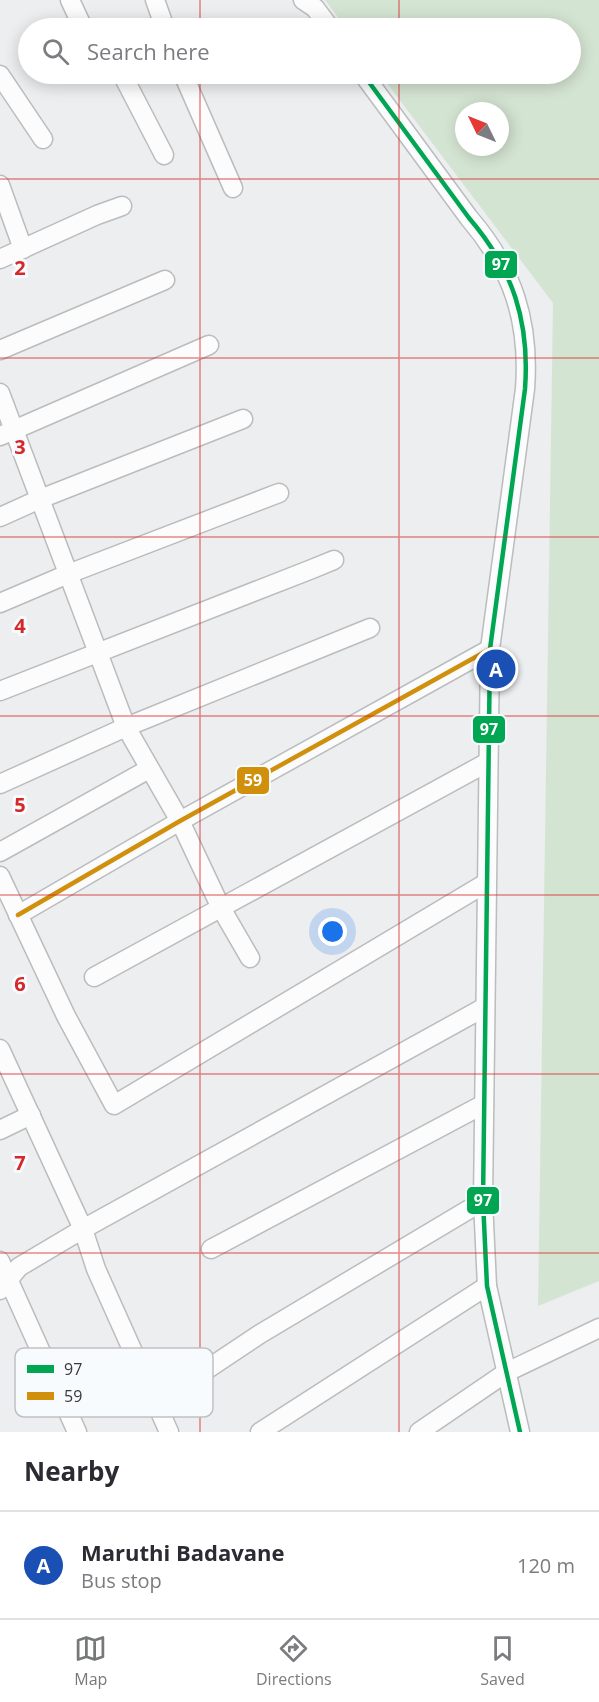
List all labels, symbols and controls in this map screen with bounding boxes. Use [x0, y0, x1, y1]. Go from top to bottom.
search box [18, 18, 581, 84]
icon: search [39, 35, 72, 68]
text: Search here [87, 36, 210, 66]
north arrow [455, 102, 509, 156]
line badge: 97 [484, 250, 518, 279]
text: 97 [492, 253, 510, 275]
text: 2 [14, 254, 26, 281]
text: 3 [14, 433, 26, 460]
text: 4 [14, 612, 26, 639]
pin: A [476, 646, 516, 692]
line badge: 97 [472, 715, 506, 744]
text: 97 [480, 718, 498, 740]
line badge: 59 [236, 766, 270, 795]
text: 59 [244, 769, 262, 791]
text: 5 [14, 791, 26, 818]
your location [318, 917, 347, 946]
text: 6 [14, 970, 26, 997]
text: 7 [14, 1149, 26, 1176]
line badge: 97 [466, 1186, 500, 1215]
text: 97 [474, 1189, 492, 1211]
legend [15, 1348, 213, 1417]
text: 97 [64, 1358, 82, 1380]
text: 59 [64, 1385, 82, 1407]
text: Nearby [24, 1453, 119, 1489]
text: Maruthi Badavane [81, 1537, 284, 1567]
text: A [37, 1552, 50, 1579]
text: 120 m [517, 1552, 575, 1579]
text: Bus stop [81, 1567, 162, 1594]
tab: Map [74, 1632, 107, 1690]
tab: Directions [256, 1632, 332, 1690]
tab: Saved [480, 1632, 525, 1690]

